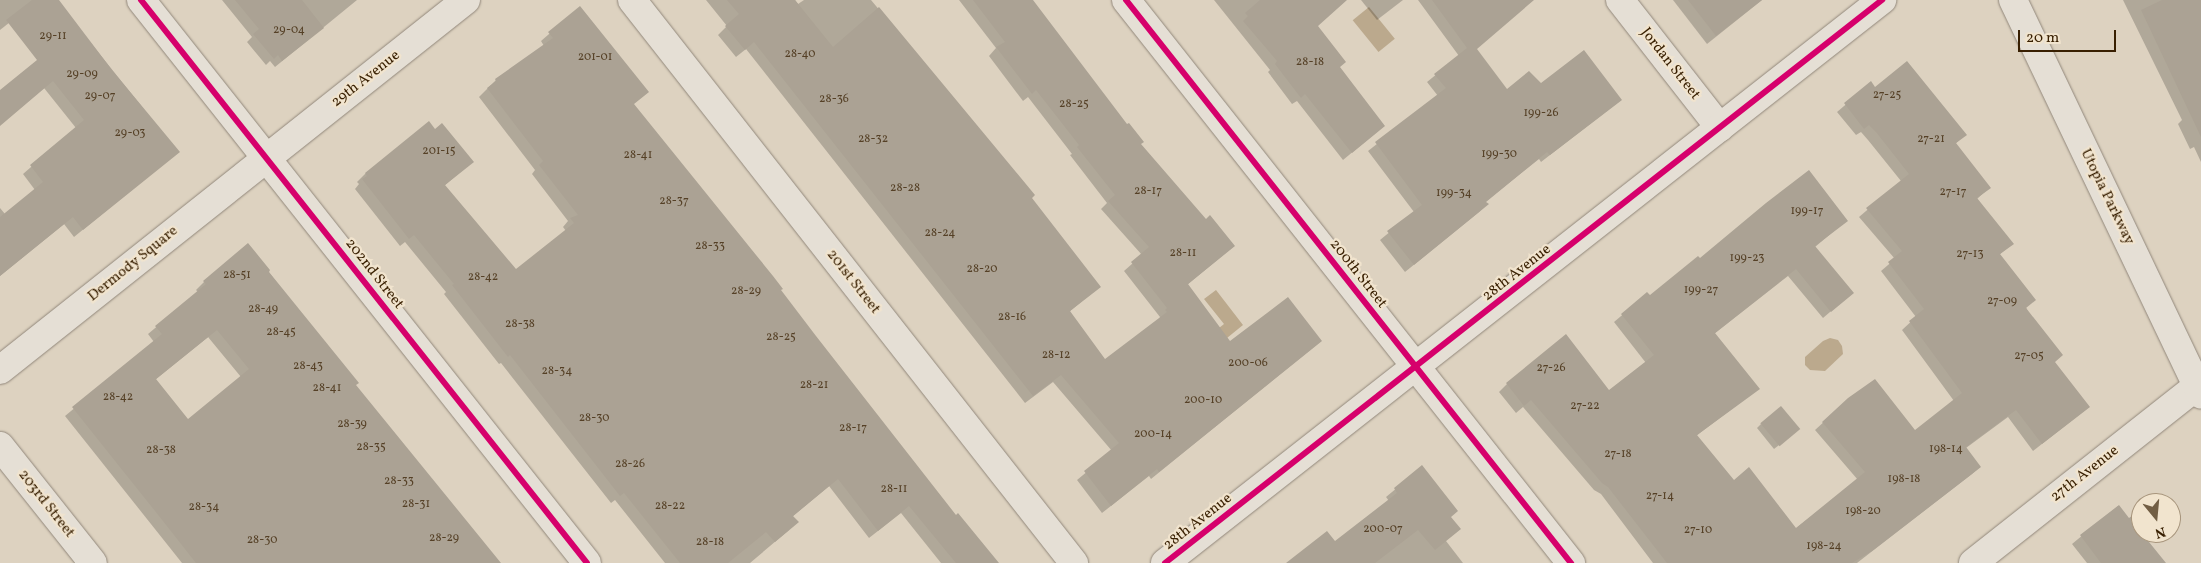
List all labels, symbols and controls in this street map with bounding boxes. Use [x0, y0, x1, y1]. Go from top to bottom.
scale bar [2021, 20, 2118, 52]
house number: 29-04 [273, 24, 305, 38]
street label: Jordan Street [1636, 24, 1704, 104]
text: 20 m [2026, 28, 2059, 49]
house number: 29-11 [39, 30, 67, 44]
street label: 29th Avenue [328, 47, 404, 111]
house number: 28-40 [784, 48, 816, 62]
house number: 201-01 [578, 51, 612, 65]
house number: 28-18 [1296, 56, 1324, 70]
house number: 29-09 [66, 68, 98, 82]
house number: 27-25 [1873, 89, 1901, 103]
house number: 29-07 [85, 90, 115, 104]
house number: 28-36 [819, 93, 849, 107]
house number: 28-25 [1059, 98, 1089, 112]
house number: 199-26 [1523, 107, 1559, 121]
house number: 29-03 [115, 127, 145, 141]
house number: 28-32 [858, 133, 888, 147]
house number: 27-21 [1917, 133, 1945, 147]
house number: 201-15 [422, 145, 456, 159]
street label: Utopia Parkway [2076, 146, 2138, 248]
house number: 199-30 [1481, 148, 1517, 162]
house number: 28-41 [624, 149, 652, 163]
house number: 28-28 [890, 182, 920, 196]
house number: 28-17 [1134, 185, 1162, 199]
house number: 27-17 [1940, 186, 1966, 200]
house number: 199-34 [1436, 187, 1472, 201]
house number: 28-37 [659, 195, 689, 209]
house number: 199-17 [1790, 205, 1824, 219]
street label: Dermody Square [84, 222, 182, 306]
house number: 28-24 [925, 227, 955, 241]
street label: 202nd Street [341, 235, 407, 313]
street label: 200th Street [1325, 236, 1391, 312]
house number: 28-33 [695, 240, 725, 254]
street label: 28th Avenue [1479, 241, 1555, 305]
street label: 201st Street [822, 246, 884, 318]
house number: 28-11 [1170, 247, 1196, 261]
house number: 27-13 [1956, 248, 1984, 262]
house number: 199-23 [1730, 252, 1764, 266]
house number: 28-20 [966, 263, 998, 277]
house number: 28-51 [223, 269, 251, 283]
house number: 28-42 [468, 271, 498, 285]
house number: 199-27 [1684, 284, 1718, 298]
house number: 28-29 [731, 285, 761, 299]
house number: 27-09 [1987, 295, 2017, 309]
house number: 28-49 [248, 303, 278, 317]
house number: 28-16 [998, 311, 1026, 325]
house number: 28-38 [505, 318, 535, 332]
house number: 28-45 [266, 326, 296, 340]
house number: 28-25 [766, 331, 796, 345]
house number: 28-12 [1042, 349, 1070, 363]
house number: 27-05 [2014, 350, 2044, 364]
house number: 200-06 [1228, 357, 1268, 371]
house number: 28-43 [293, 360, 323, 374]
house number: 27-26 [1536, 362, 1566, 376]
house number: 28-34 [542, 365, 572, 379]
house number: 28-21 [800, 379, 828, 393]
house number: 28-41 [313, 382, 341, 396]
house number: 28-42 [103, 391, 133, 405]
house number: 200-10 [1184, 394, 1222, 408]
house number: 27-22 [1570, 400, 1600, 414]
house number: 28-30 [579, 412, 609, 426]
house number: 28-39 [337, 418, 367, 432]
house number: 28-17 [839, 422, 867, 436]
house number: 200-14 [1134, 428, 1172, 442]
house number: 28-35 [356, 441, 386, 455]
street label: 27th Avenue [2047, 442, 2123, 506]
house number: 198-14 [1929, 443, 1963, 457]
house number: 28-38 [146, 444, 176, 458]
house number: 27-18 [1604, 448, 1632, 462]
house number: 28-26 [615, 458, 645, 472]
street label: 203rd Street [14, 466, 78, 542]
house number: 198-18 [1888, 473, 1920, 487]
house number: 28-33 [384, 475, 414, 489]
house number: 28-11 [881, 483, 907, 497]
street label: 28th Avenue [1160, 490, 1236, 554]
house number: 27-14 [1646, 490, 1674, 504]
north arrow [2131, 493, 2181, 543]
house number: 28-31 [402, 498, 430, 512]
house number: 28-22 [655, 500, 685, 514]
house number: 28-34 [189, 501, 219, 515]
house number: 198-20 [1845, 505, 1881, 519]
text: N [2153, 521, 2168, 542]
house number: 200-07 [1363, 523, 1403, 537]
house number: 27-10 [1684, 524, 1712, 538]
house number: 28-29 [429, 532, 459, 546]
house number: 28-30 [247, 534, 277, 548]
house number: 28-18 [696, 536, 724, 550]
house number: 198-24 [1806, 540, 1842, 554]

